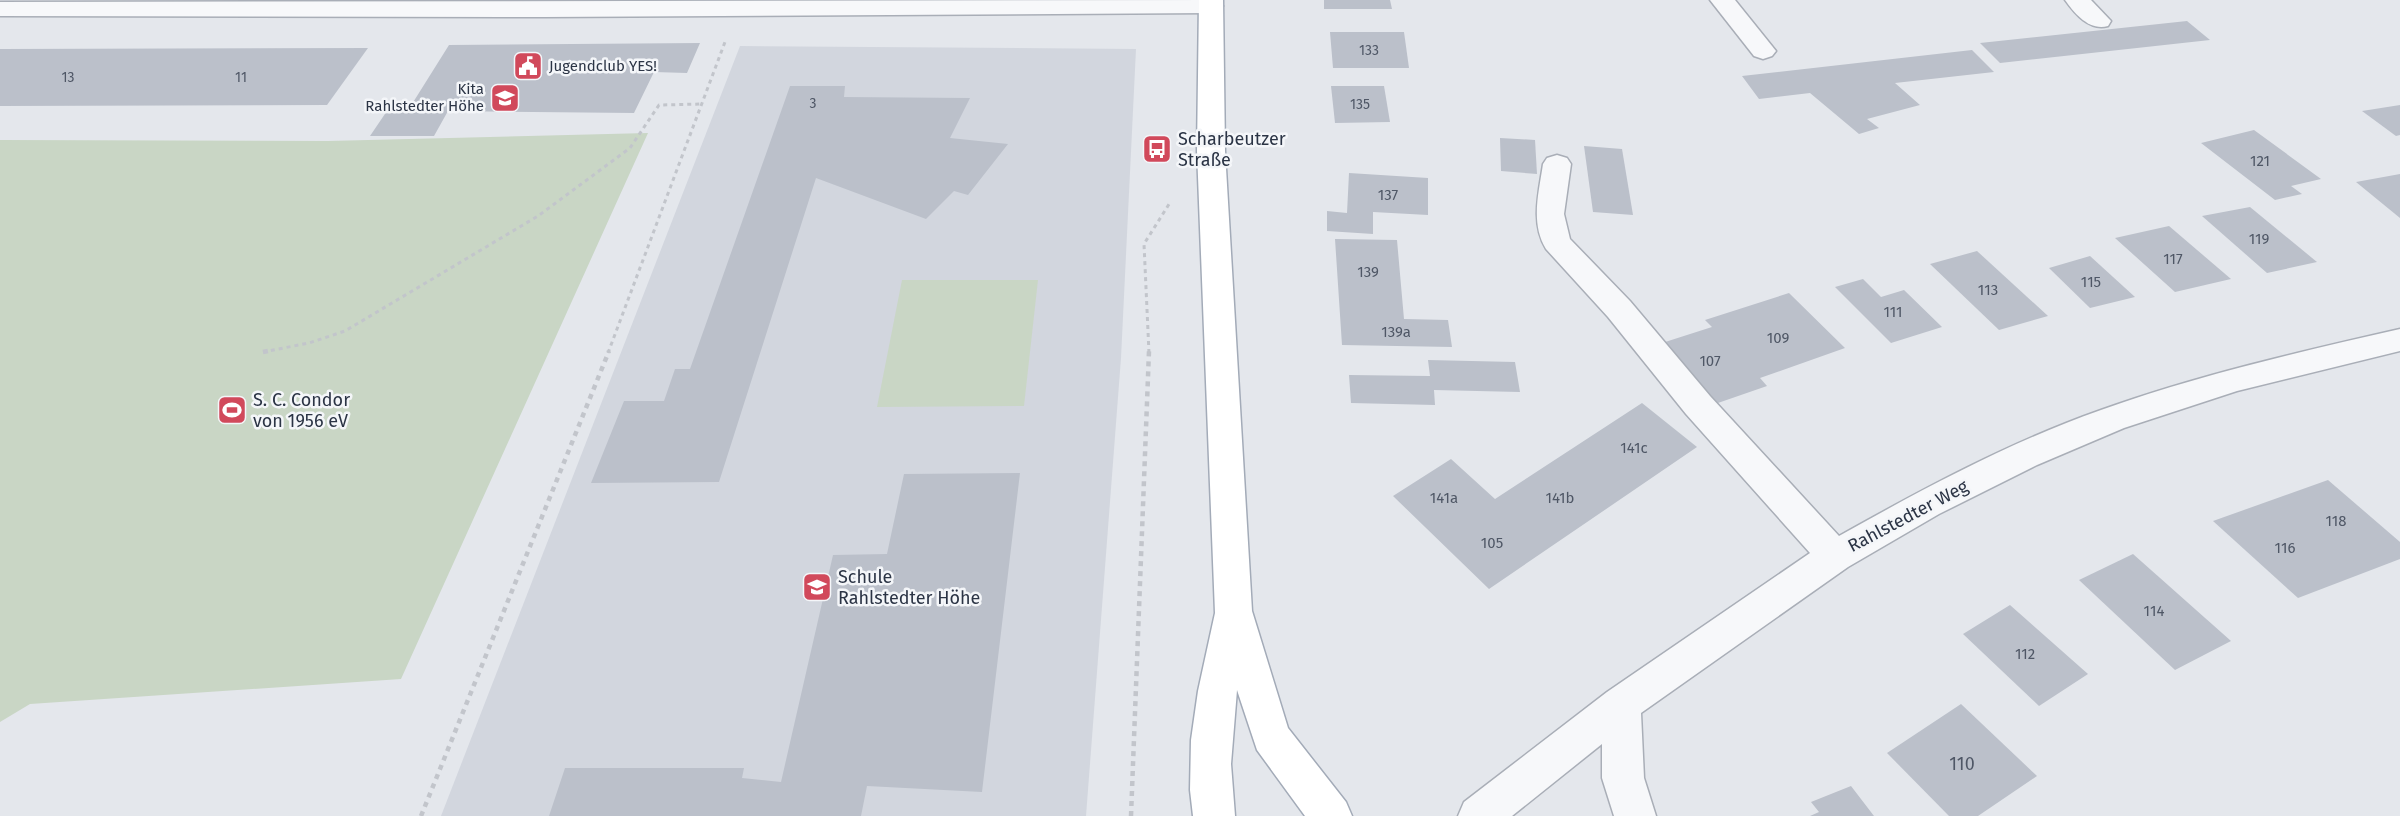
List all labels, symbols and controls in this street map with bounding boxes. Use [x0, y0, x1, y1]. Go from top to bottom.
house number: 133 [1359, 42, 1379, 59]
public building icon: Jugendclub YES! [512, 50, 544, 82]
place label: Jugendclub YES! [549, 57, 657, 75]
house number: 13 [61, 69, 75, 86]
house number: 11 [235, 69, 247, 86]
place label: Kita Rahlstedter Höhe [365, 80, 484, 115]
school or university icon: Kita Rahlstedter Höhe [489, 82, 521, 114]
house number: 3 [810, 95, 817, 112]
house number: 135 [1350, 96, 1370, 113]
place label: Scharbeutzer Straße [1178, 128, 1286, 171]
bus stop icon: Scharbeutzer Straße [1141, 133, 1173, 165]
house number: 121 [2250, 152, 2270, 170]
house number: 137 [1378, 186, 1399, 204]
house number: 119 [2249, 230, 2269, 248]
house number: 117 [2163, 250, 2183, 268]
house number: 139 [1357, 263, 1379, 281]
house number: 115 [2081, 273, 2101, 291]
house number: 113 [1978, 281, 1998, 299]
house number: 111 [1883, 303, 1903, 321]
house number: 139a [1381, 323, 1411, 341]
house number: 109 [1767, 329, 1789, 347]
house number: 107 [1699, 352, 1721, 370]
place label: S. C. Condor von 1956 eV [253, 389, 350, 432]
sports icon: S. C. Condor von 1956 eV [216, 394, 248, 426]
house number: 141c [1620, 439, 1648, 457]
street label: Rahlstedter Weg [1844, 475, 1973, 557]
house number: 141a [1430, 489, 1458, 507]
house number: 141b [1545, 489, 1575, 507]
house number: 118 [2325, 512, 2347, 530]
house number: 105 [1481, 534, 1503, 552]
house number: 116 [2275, 539, 2295, 557]
place label: Schule Rahlstedter Höhe [838, 566, 980, 609]
school or university icon: Schule Rahlstedter Höhe [801, 571, 833, 603]
house number: 114 [2144, 602, 2164, 620]
house number: 112 [2015, 645, 2035, 663]
house number: 110 [1949, 753, 1975, 775]

